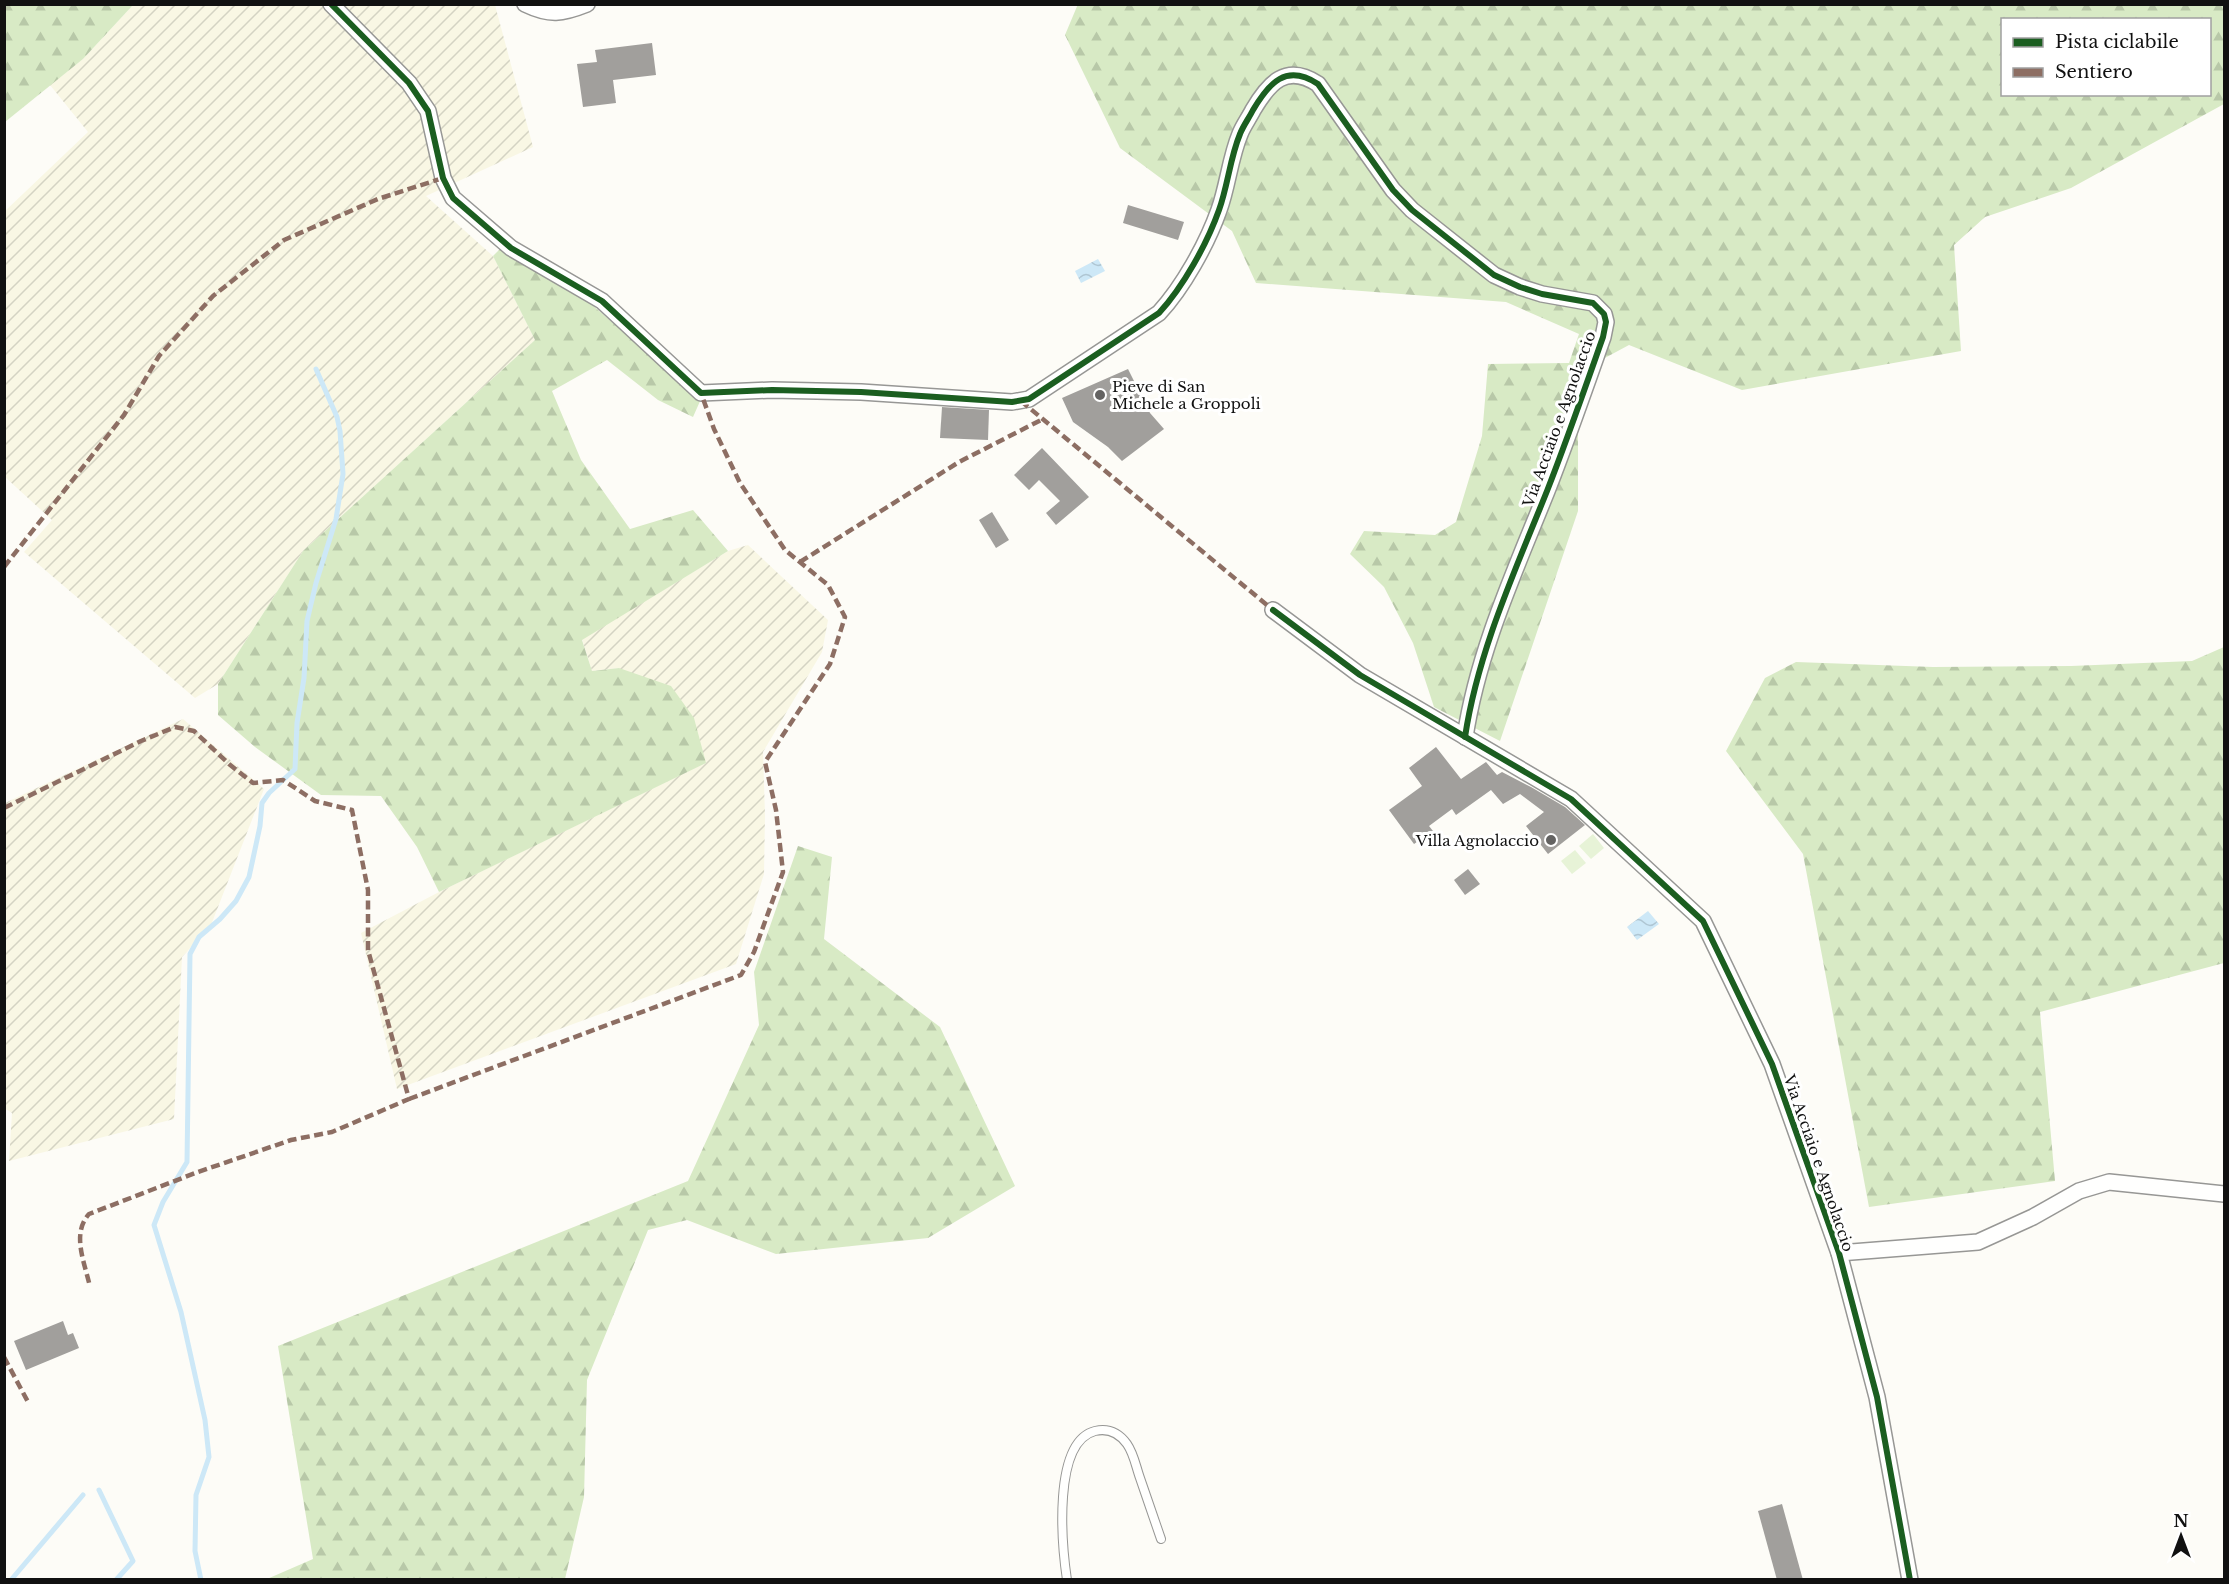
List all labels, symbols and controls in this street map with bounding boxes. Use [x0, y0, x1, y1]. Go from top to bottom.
legend [2001, 18, 2211, 96]
text: Pista ciclabile [2055, 31, 2179, 53]
text: Sentiero [2055, 61, 2133, 83]
street label: Via Acciaio e Agnolaccio [1518, 328, 1600, 511]
place label: Pieve di San Michele a Groppoli [1112, 377, 1261, 413]
marker: Pieve di San Michele a Groppoli [1093, 388, 1107, 402]
place label: Villa Agnolaccio [1415, 831, 1539, 850]
marker: Villa Agnolaccio [1544, 833, 1558, 847]
street label: Via Acciaio e Agnolaccio [1779, 1071, 1858, 1254]
north arrow [2151, 1506, 2211, 1566]
text: N [2173, 1511, 2189, 1531]

